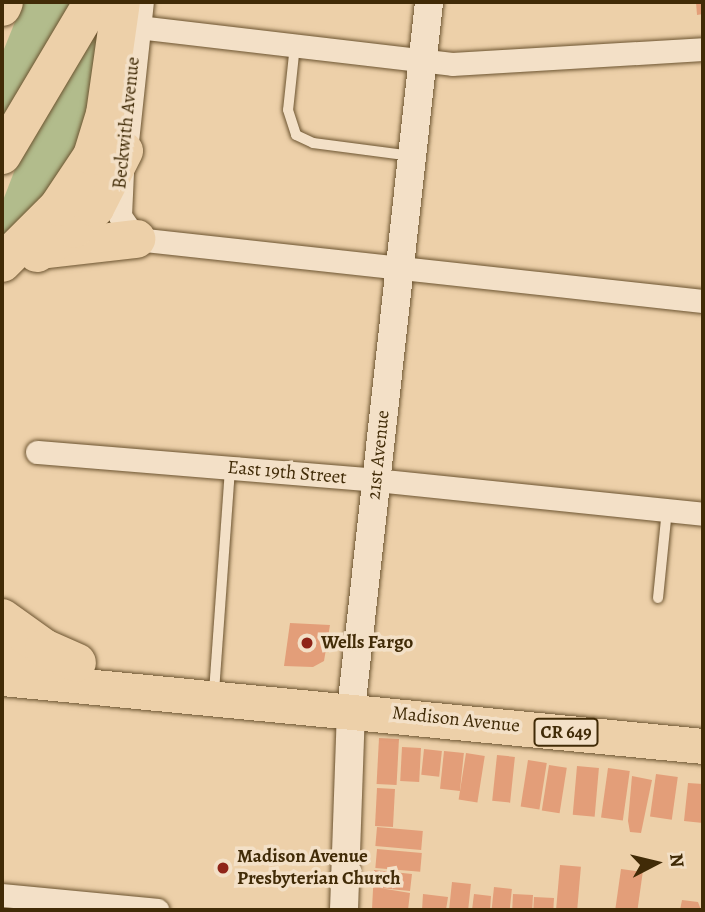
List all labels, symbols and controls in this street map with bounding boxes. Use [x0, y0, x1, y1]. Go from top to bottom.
street label: Beckwith Avenue [109, 56, 145, 190]
street label: 21st Avenue [363, 409, 395, 501]
street label: East 19th Street [227, 456, 347, 490]
place label: Wells Fargo [321, 632, 413, 654]
marker: Wells Fargo [299, 635, 315, 651]
street label: Madison Avenue [391, 702, 521, 738]
road number: CR 649 [533, 718, 599, 746]
north arrow [621, 828, 691, 898]
place label: Madison Avenue Presbyterian Church [237, 846, 401, 890]
text: N [663, 852, 691, 869]
marker: Madison Avenue Presbyterian Church [215, 860, 231, 876]

